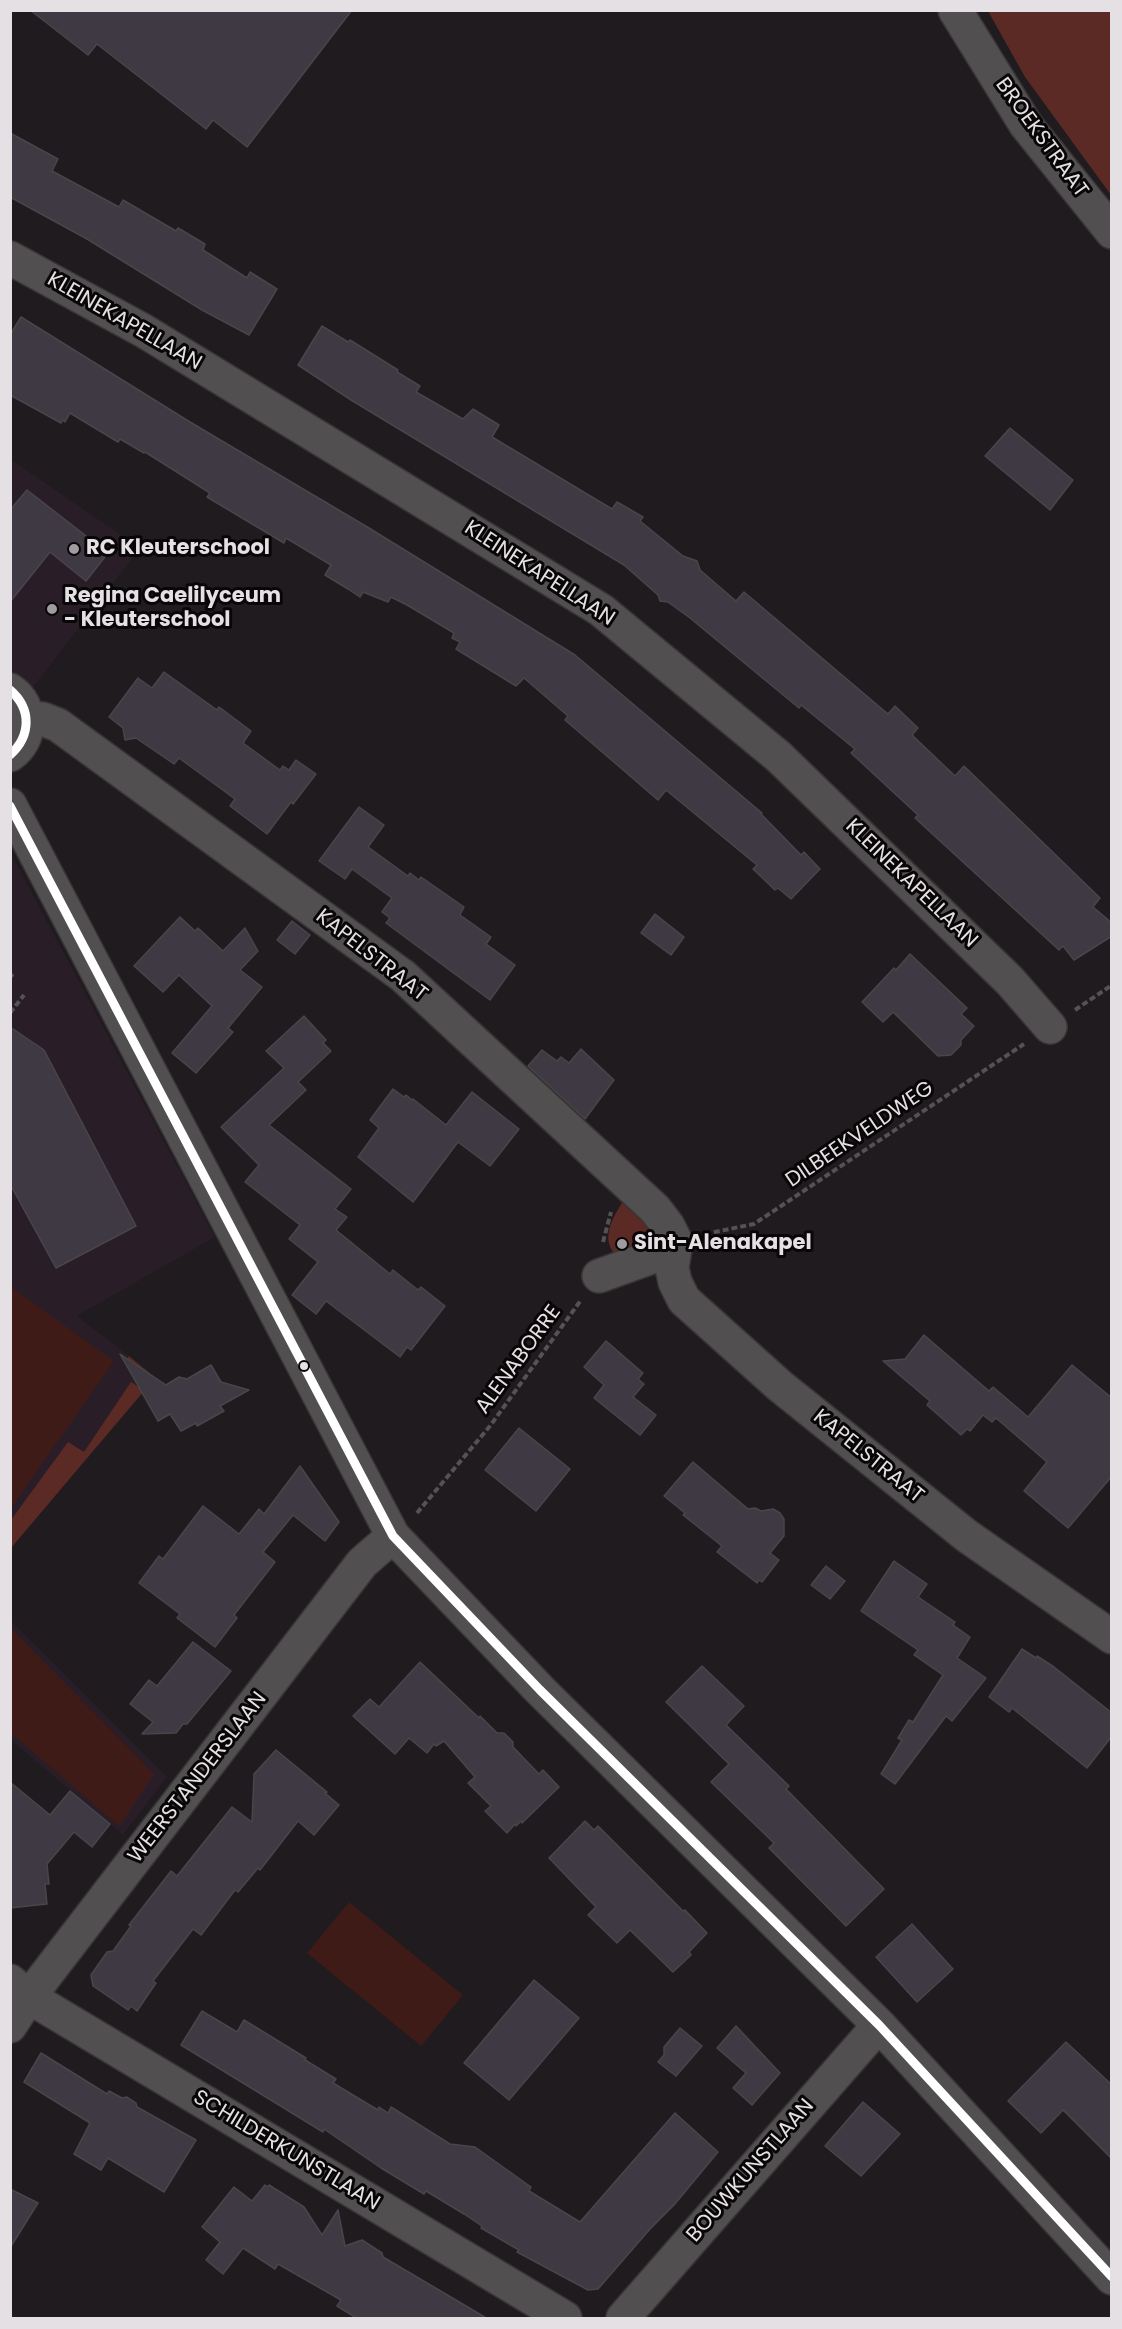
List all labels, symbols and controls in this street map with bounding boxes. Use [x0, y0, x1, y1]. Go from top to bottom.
street label: BROEKSTRAAT [989, 73, 1093, 203]
street label: KLEINEKAPELLAAN [42, 268, 206, 376]
street label: KLEINEKAPELLAAN [459, 516, 619, 632]
place label: RC Kleuterschool [86, 536, 270, 562]
marker: RC Kleuterschool [67, 542, 81, 556]
place label: Regina Caelilyceum - Kleuterschool [64, 584, 281, 634]
marker: Regina Caelilyceum - Kleuterschool [45, 602, 59, 616]
street label: KLEINEKAPELLAAN [840, 814, 982, 954]
street label: KAPELSTRAAT [310, 905, 432, 1007]
street label: DILBEEKVELDWEG [781, 1076, 939, 1194]
place label: Sint-Alenakapel [634, 1231, 812, 1257]
marker: Sint-Alenakapel [615, 1237, 629, 1251]
street label: ALENABORRE [471, 1301, 567, 1419]
unlabelled marker [298, 1360, 310, 1372]
street label: KAPELSTRAAT [808, 1405, 928, 1509]
street label: WEERSTANDERSLAAN [123, 1687, 273, 1869]
street label: SCHILDERKUNSTLAAN [188, 2085, 384, 2217]
street label: BOUWKUNSTLAAN [682, 2094, 820, 2248]

